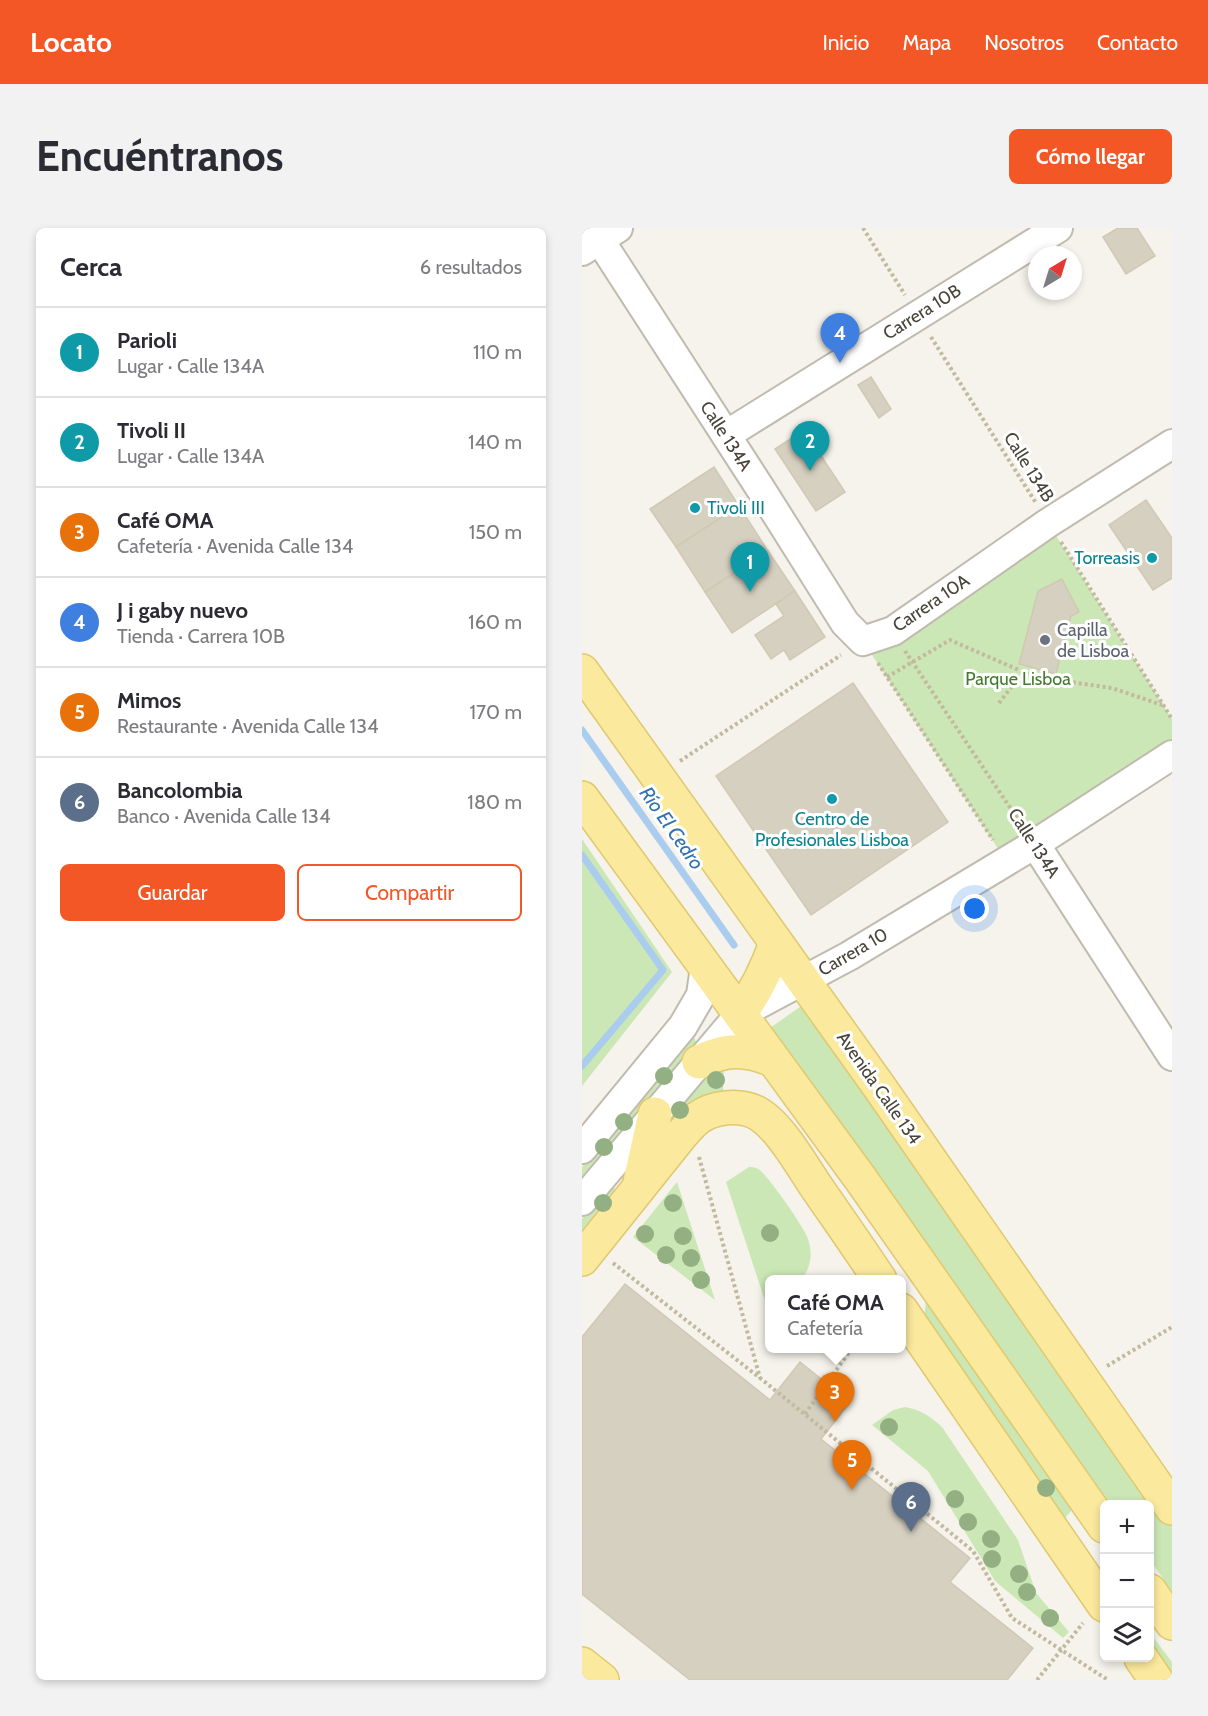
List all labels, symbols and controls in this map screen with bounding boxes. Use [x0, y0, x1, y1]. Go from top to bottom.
text: Locato [30, 25, 112, 59]
text: Inicio [822, 30, 869, 55]
text: Mapa [902, 30, 951, 55]
text: Nosotros [984, 30, 1064, 55]
text: Contacto [1097, 30, 1178, 55]
button: Cómo llegar [1009, 129, 1172, 184]
text: Encuéntranos [36, 130, 284, 182]
north arrow [1028, 246, 1082, 300]
text: Cerca [60, 251, 122, 283]
text: 6 resultados [420, 255, 522, 279]
street label: Carrera 10B [879, 279, 965, 345]
pin: 4 [820, 314, 860, 363]
text: Parioli [117, 327, 177, 354]
text: 1 [76, 340, 83, 364]
text: 110 m [473, 340, 522, 364]
text: Lugar · Calle 134A [117, 354, 264, 378]
street label: Calle 134A [695, 397, 757, 475]
text: Tivoli II [117, 417, 186, 444]
pin: 2 [790, 422, 830, 471]
street label: Calle 134B [999, 428, 1059, 506]
text: 2 [74, 430, 85, 454]
text: 140 m [468, 430, 522, 454]
text: Lugar · Calle 134A [117, 444, 264, 468]
place label: Tivoli III [707, 497, 765, 519]
marker: Tivoli III [688, 501, 702, 515]
text: Café OMA [117, 507, 214, 534]
text: 3 [74, 520, 85, 544]
text: 150 m [469, 520, 522, 544]
text: Cafetería · Avenida Calle 134 [117, 534, 353, 558]
pin: 1 [730, 542, 770, 592]
place label: Torreasis [1074, 547, 1140, 569]
marker: Torreasis [1145, 551, 1159, 565]
street label: Carrera 10A [889, 569, 973, 637]
text: J i gaby nuevo [117, 597, 248, 624]
text: 4 [73, 610, 86, 634]
text: 160 m [468, 610, 522, 634]
place label: Capilla de Lisboa [1057, 619, 1129, 662]
text: Tienda · Carrera 10B [117, 624, 285, 648]
marker: Capilla de Lisboa [1038, 633, 1052, 647]
park label: Parque Lisboa [965, 668, 1071, 690]
text: Mimos [117, 687, 181, 714]
text: 5 [74, 700, 85, 724]
text: 170 m [470, 700, 522, 724]
text: Restaurante · Avenida Calle 134 [117, 714, 379, 738]
text: Bancolombia [117, 777, 242, 804]
water label: Río El Cedro [635, 782, 709, 874]
text: 6 [74, 790, 85, 814]
text: 180 m [467, 790, 522, 814]
marker: Centro de Profesionales Lisboa [825, 792, 839, 806]
text: Banco · Avenida Calle 134 [117, 804, 330, 828]
street label: Calle 134A [1003, 804, 1065, 882]
place label: Centro de Profesionales Lisboa [755, 808, 909, 851]
button: Guardar [60, 864, 285, 921]
button: Compartir [297, 864, 522, 921]
your location [960, 894, 989, 923]
street label: Carrera 10 [814, 923, 892, 981]
street label: Avenida Calle 134 [832, 1027, 926, 1149]
popup [765, 1275, 906, 1353]
text: Café OMA [787, 1289, 884, 1316]
text: Cafetería [787, 1316, 863, 1340]
pin: 3 [816, 1372, 854, 1422]
pin: 5 [832, 1440, 872, 1490]
pin: 6 [892, 1482, 930, 1532]
map controls [1100, 1500, 1154, 1662]
button: + [1100, 1500, 1154, 1554]
button: − [1100, 1554, 1154, 1608]
button: layers [1100, 1608, 1154, 1662]

